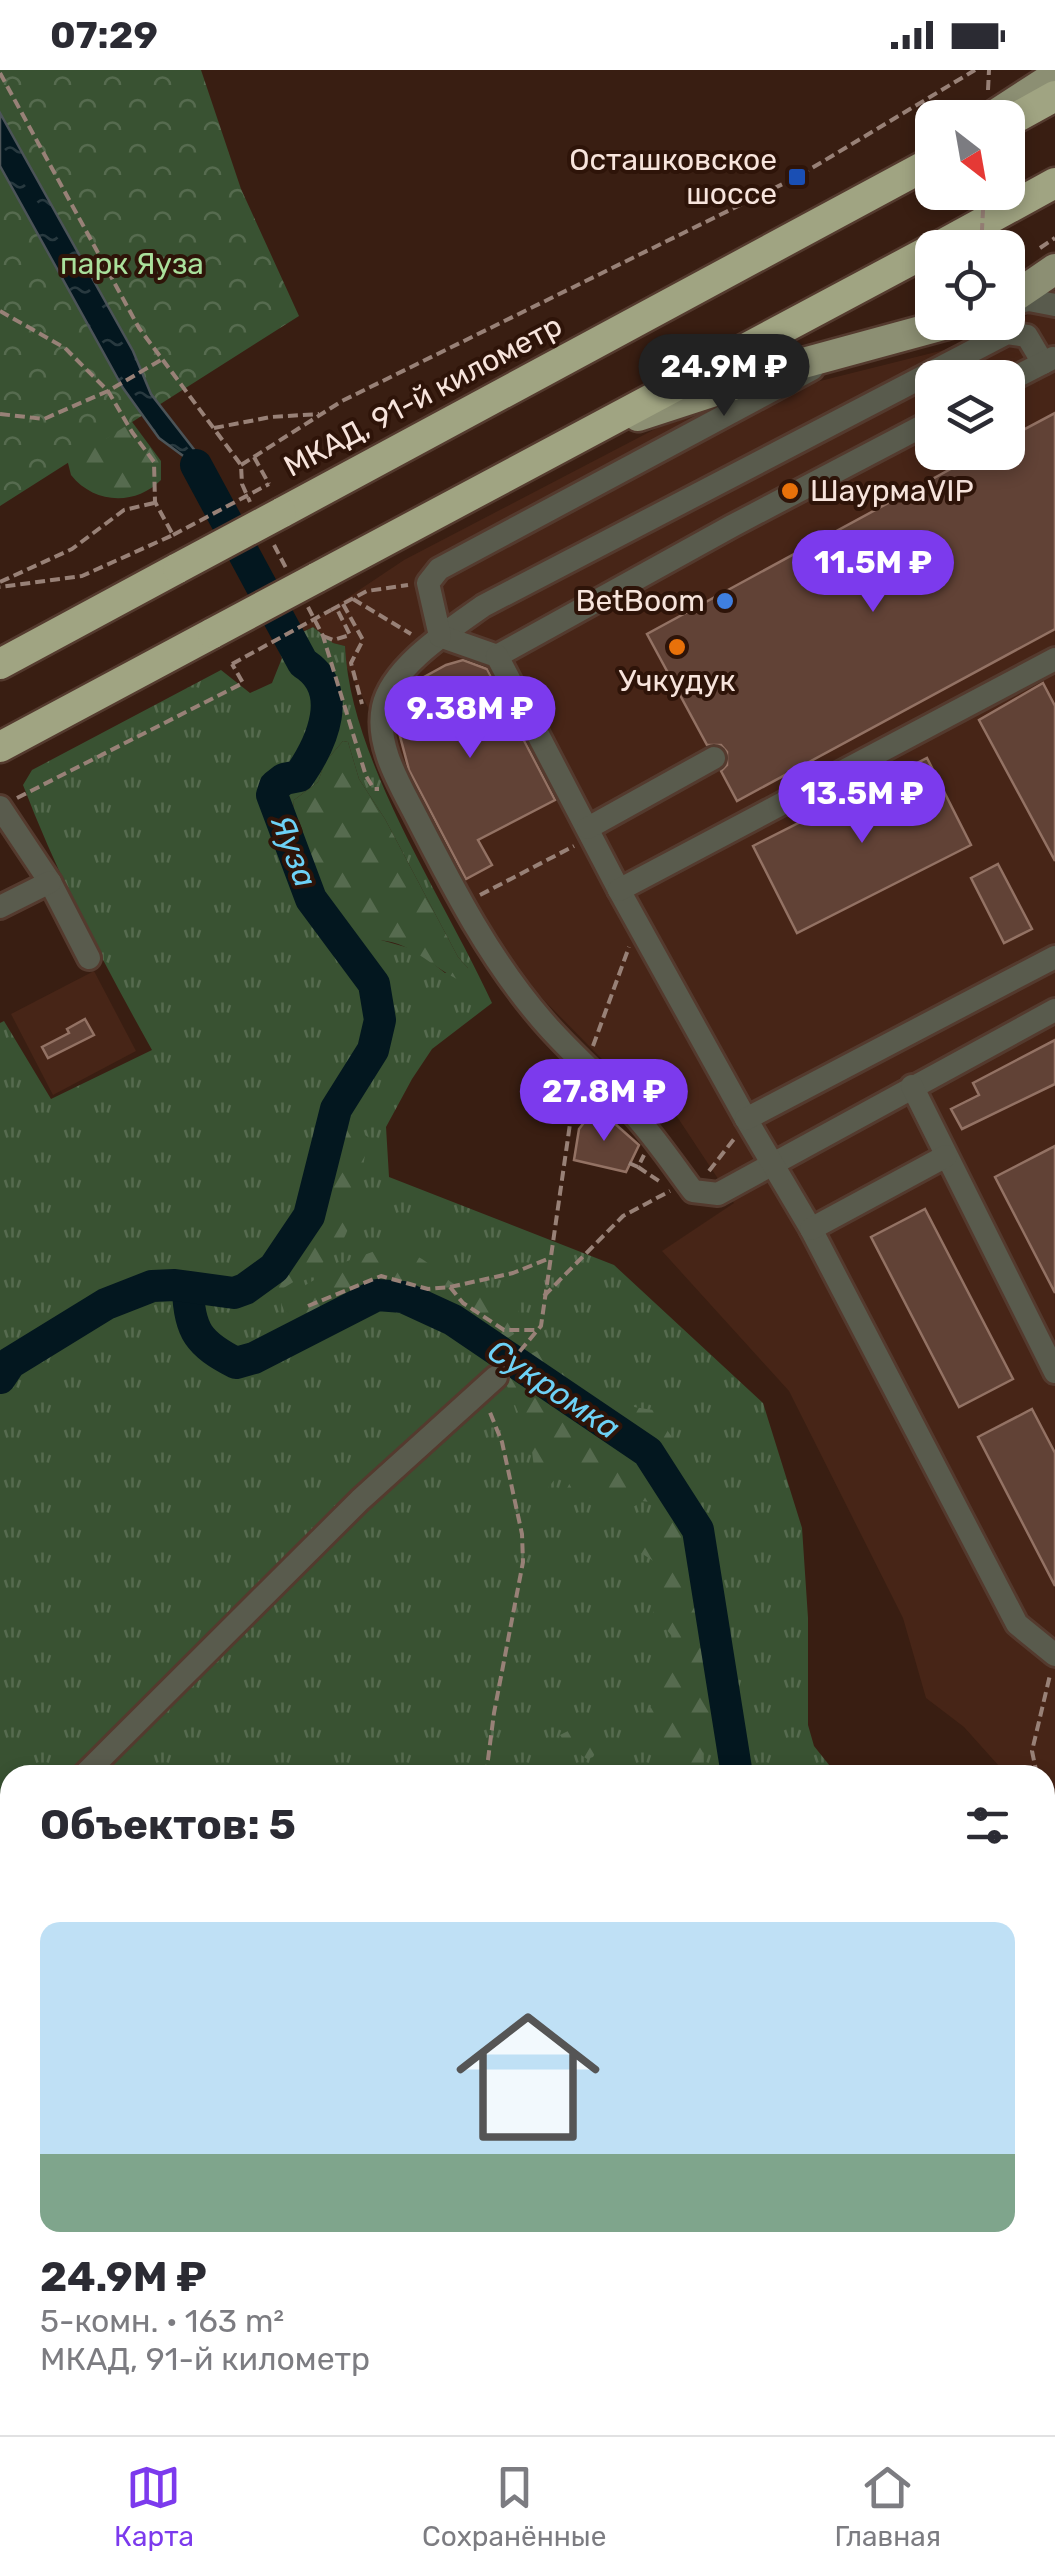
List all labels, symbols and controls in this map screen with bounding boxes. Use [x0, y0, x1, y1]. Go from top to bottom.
text: 07:29 [50, 12, 158, 58]
north arrow [915, 100, 1025, 210]
map controls [915, 100, 1025, 470]
place label: Осташковское шоссе [569, 142, 777, 212]
marker: Осташковское шоссе [786, 166, 808, 188]
button: locate [915, 230, 1025, 340]
park label: парк Яуза [60, 246, 204, 282]
street label: МКАД, 91-й километр [278, 307, 568, 485]
pin: 24.9M ₽ [632, 334, 816, 419]
text: 24.9M ₽ [661, 347, 787, 385]
button: layers [915, 360, 1025, 470]
place label: ШаурмаVIP [810, 473, 974, 509]
marker: ШаурмаVIP [779, 480, 801, 502]
pin: 11.5M ₽ [781, 530, 965, 615]
text: 11.5M ₽ [814, 543, 932, 581]
place label: BetBoom [575, 583, 705, 619]
marker: BetBoom [714, 590, 736, 612]
marker: Учкудук [666, 636, 688, 658]
place label: Учкудук [618, 663, 736, 699]
pin: 9.38M ₽ [378, 676, 562, 761]
text: 9.38M ₽ [406, 689, 534, 727]
pin: 13.5M ₽ [770, 761, 954, 846]
text: 13.5M ₽ [800, 774, 924, 812]
water label: Яуза [263, 810, 325, 892]
pin: 27.8M ₽ [512, 1059, 696, 1144]
text: 27.8M ₽ [542, 1072, 666, 1110]
water label: Сукромка [481, 1331, 627, 1447]
icon: filters [960, 1798, 1015, 1853]
text: Объектов: 5 [40, 1800, 296, 1850]
icon: home [438, 1987, 618, 2167]
text: 24.9M ₽ [40, 2252, 207, 2302]
text: 5-комн. · 163 m² [40, 2302, 284, 2340]
text: МКАД, 91-й километр [40, 2340, 370, 2378]
tab: Карта [114, 2460, 194, 2553]
tab: Сохранённые [422, 2460, 606, 2553]
tab: Главная [834, 2460, 941, 2553]

